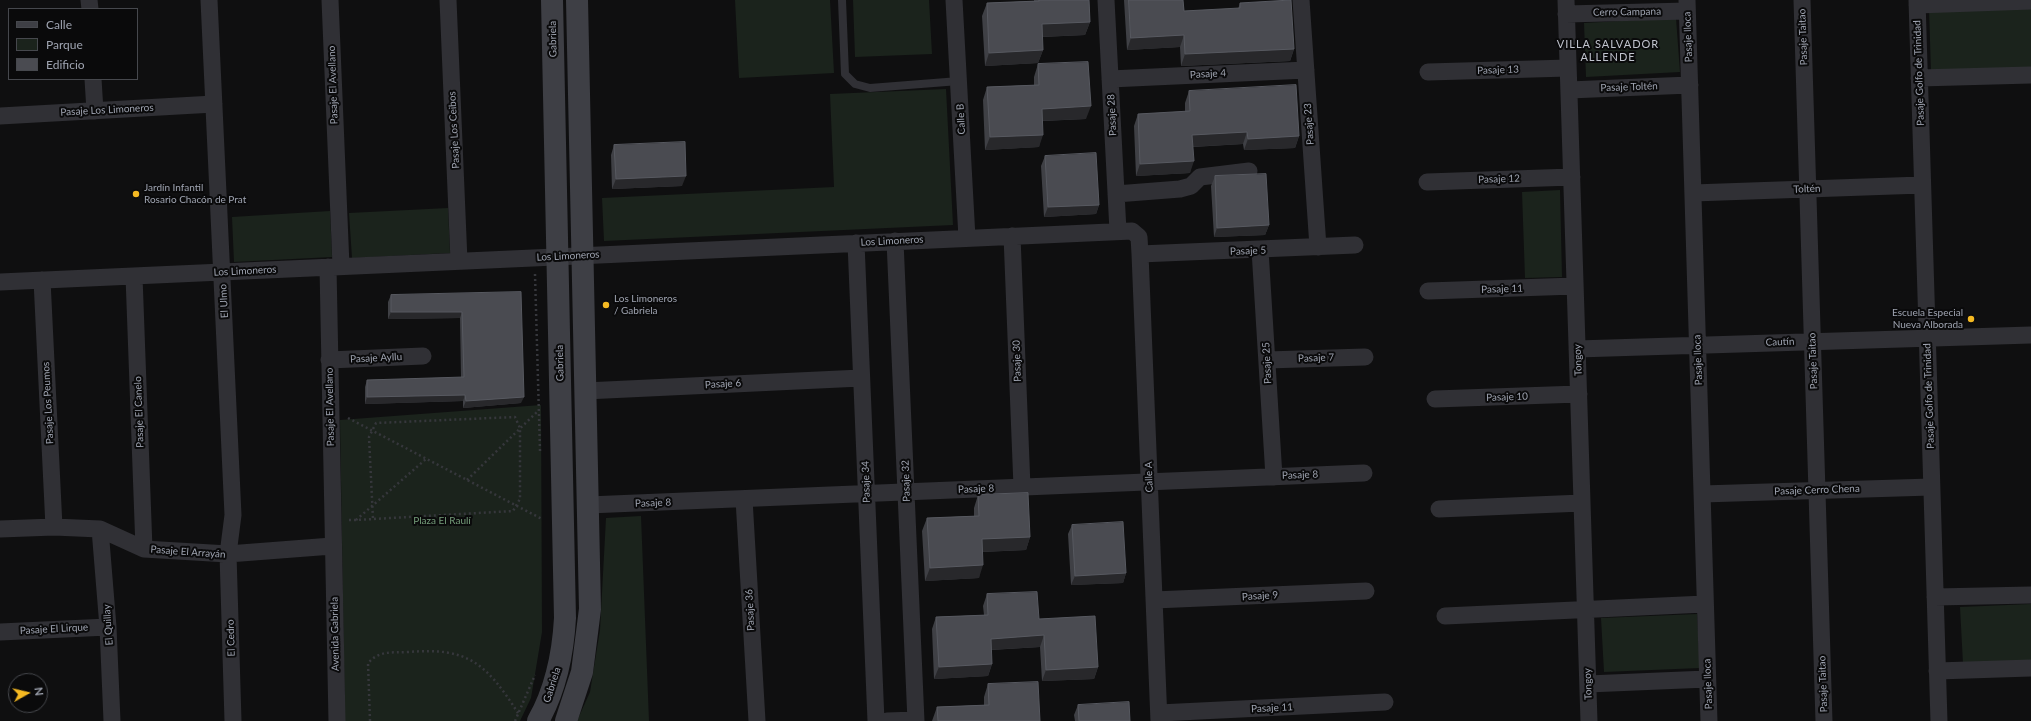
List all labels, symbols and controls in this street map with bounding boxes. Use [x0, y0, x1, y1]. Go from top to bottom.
street label: Cerro Campana [1593, 5, 1661, 19]
legend [8, 8, 138, 80]
street label: Pasaje Taitao [1796, 8, 1810, 66]
street label: Pasaje Iloca [1681, 11, 1695, 63]
text: Calle [46, 17, 72, 32]
street label: Pasaje Golfo de Trinidad [1911, 20, 1927, 126]
street label: Gabriela [547, 21, 559, 57]
text: Parque [46, 37, 83, 52]
district label: VILLA SALVADOR ALLENDE [1557, 37, 1659, 63]
street label: Pasaje El Avellano [326, 46, 340, 124]
text: Edificio [46, 57, 85, 72]
street label: Pasaje 13 [1477, 63, 1519, 77]
street label: Pasaje 4 [1190, 67, 1226, 81]
street label: Pasaje Toltén [1600, 80, 1658, 94]
street label: Pasaje Los Ceibos [446, 91, 462, 169]
street label: Pasaje 28 [1105, 94, 1119, 136]
street label: Pasaje Los Limoneros [60, 102, 154, 118]
street label: Calle B [954, 103, 968, 135]
street label: Pasaje 23 [1302, 103, 1316, 145]
street label: Pasaje 12 [1478, 172, 1520, 186]
place label: Jardín Infantil Rosario Chacón de Prat [144, 182, 246, 206]
street label: Toltén [1793, 183, 1821, 195]
marker: Jardín Infantil Rosario Chacón de Prat [131, 189, 141, 199]
street label: Los Limoneros [860, 233, 924, 249]
street label: Pasaje 5 [1230, 244, 1266, 258]
street label: Los Limoneros [536, 248, 600, 264]
street label: Los Limoneros [213, 263, 277, 279]
street label: Pasaje 11 [1481, 282, 1523, 296]
street label: El Ulmo [217, 284, 231, 318]
place label: Los Limoneros / Gabriela [614, 293, 677, 316]
marker: Los Limoneros / Gabriela [601, 300, 611, 310]
place label: Escuela Especial Nueva Alborada [1892, 307, 1963, 330]
marker: Escuela Especial Nueva Alborada [1966, 314, 1976, 324]
street label: Pasaje Taitao [1806, 332, 1820, 390]
street label: Pasaje Iloca [1691, 334, 1705, 386]
street label: Cautín [1765, 335, 1795, 349]
street label: Pasaje 30 [1010, 340, 1024, 382]
street label: Pasaje 25 [1260, 342, 1274, 384]
street label: Pasaje Golfo de Trinidad [1921, 343, 1937, 449]
street label: Tongoy [1571, 344, 1585, 376]
street label: Gabriela [554, 345, 566, 381]
street label: Pasaje Ayllu [350, 351, 402, 365]
street label: Pasaje 7 [1298, 351, 1334, 365]
street label: Pasaje Los Peumos [40, 361, 56, 445]
street label: Pasaje El Avellano [323, 368, 337, 446]
street label: Pasaje El Canelo [132, 376, 146, 448]
street label: Pasaje 6 [705, 377, 741, 391]
street label: Pasaje 10 [1486, 390, 1528, 404]
street label: Pasaje 32 [899, 460, 913, 502]
street label: Pasaje 34 [859, 461, 873, 503]
street label: Calle A [1142, 461, 1156, 493]
street label: Pasaje 8 [1282, 468, 1318, 482]
street label: Pasaje 8 [958, 482, 994, 496]
street label: Pasaje Cerro Chena [1774, 483, 1860, 497]
street label: Pasaje 8 [635, 496, 671, 510]
park label: Plaza El Raulí [413, 515, 471, 527]
street label: Pasaje El Arrayán [150, 543, 226, 561]
street label: Pasaje 36 [743, 589, 757, 631]
street label: Pasaje 9 [1242, 589, 1278, 603]
street label: Avenida Gabriela [328, 597, 342, 671]
street label: El Quillay [101, 604, 115, 646]
street label: El Cedro [224, 619, 238, 657]
street label: Pasaje El Lirque [20, 621, 88, 637]
street label: Pasaje Taitao [1816, 655, 1830, 713]
street label: Pasaje Iloca [1701, 658, 1715, 710]
street label: Gabriela [541, 666, 563, 704]
street label: Tongoy [1581, 668, 1595, 700]
north arrow [8, 673, 48, 713]
text: N [32, 686, 46, 696]
street label: Pasaje 11 [1251, 701, 1293, 715]

